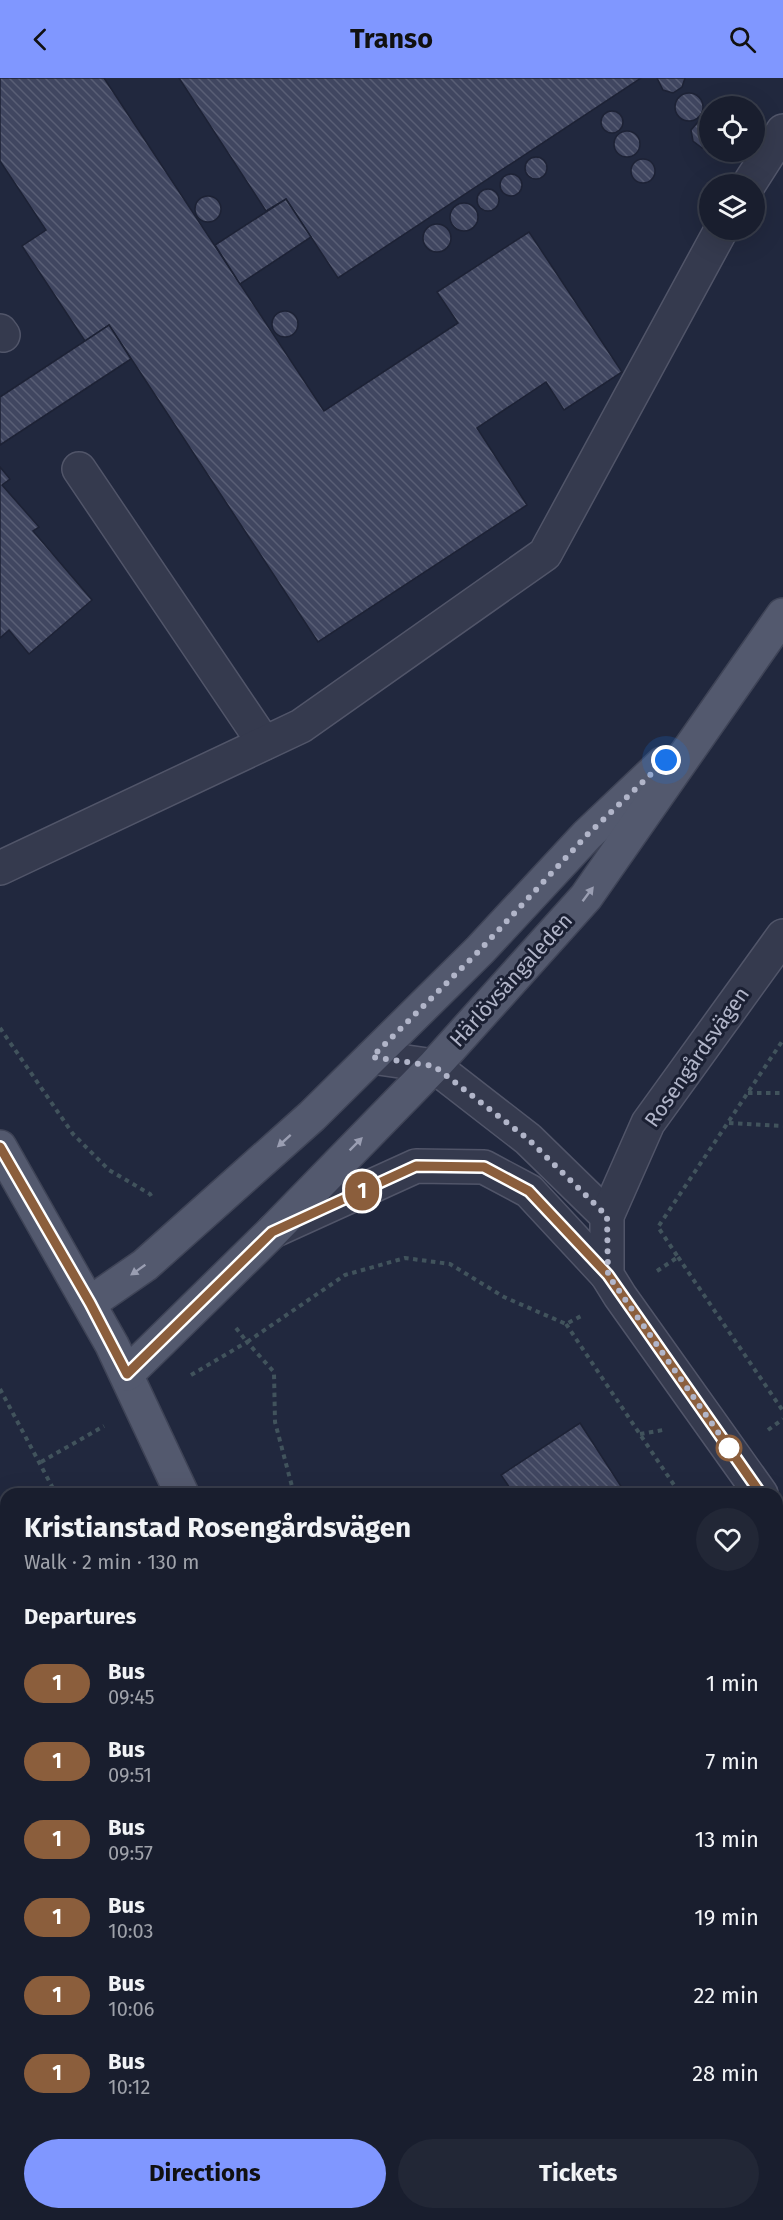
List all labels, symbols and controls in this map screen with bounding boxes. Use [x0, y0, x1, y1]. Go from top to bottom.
icon: back [24, 23, 57, 56]
text: Transo [350, 23, 433, 55]
icon: search [726, 23, 759, 56]
map controls [699, 96, 765, 240]
button: locate [699, 96, 765, 162]
button: layers [699, 174, 765, 240]
your location [651, 745, 681, 775]
one-way arrow [582, 886, 594, 901]
street label: Härlövsängaleden [444, 908, 578, 1052]
street label: Rosengårdsvägen [639, 982, 755, 1132]
one-way arrow [277, 1134, 292, 1147]
one-way arrow [348, 1138, 362, 1152]
line badge: 1 [342, 1172, 382, 1210]
text: 1 [357, 1178, 367, 1204]
one-way arrow [130, 1264, 146, 1276]
unlabelled marker [716, 1435, 742, 1461]
button: heart [696, 1508, 759, 1571]
text: Kristianstad Rosengårdsvägen [24, 1511, 411, 1544]
text: Walk · 2 min · 130 m [24, 1550, 199, 1574]
text: Departures [24, 1603, 136, 1630]
text: Bus [108, 1658, 145, 1685]
text: 1 [52, 1670, 62, 1696]
text: 1 min [706, 1670, 759, 1697]
text: 09:45 [108, 1685, 155, 1709]
text: Bus [108, 1736, 145, 1763]
text: 1 [52, 1748, 62, 1774]
text: 7 min [705, 1748, 759, 1775]
text: 09:51 [108, 1763, 152, 1787]
text: Bus [108, 1814, 145, 1841]
text: 1 [52, 1826, 62, 1852]
text: 13 min [695, 1826, 759, 1853]
text: 09:57 [108, 1841, 153, 1865]
text: Bus [108, 1892, 145, 1919]
text: 1 [52, 1904, 62, 1930]
text: 19 min [694, 1904, 759, 1931]
text: 10:03 [108, 1919, 154, 1943]
text: Bus [108, 1970, 145, 1997]
text: 1 [52, 1982, 62, 2008]
text: 22 min [693, 1982, 759, 2009]
text: 10:06 [108, 1997, 154, 2021]
text: Bus [108, 2048, 145, 2075]
text: 1 [52, 2060, 62, 2086]
text: 28 min [692, 2060, 759, 2087]
text: 10:12 [108, 2075, 150, 2099]
button: Directions [24, 2139, 386, 2208]
button: Tickets [398, 2139, 759, 2208]

